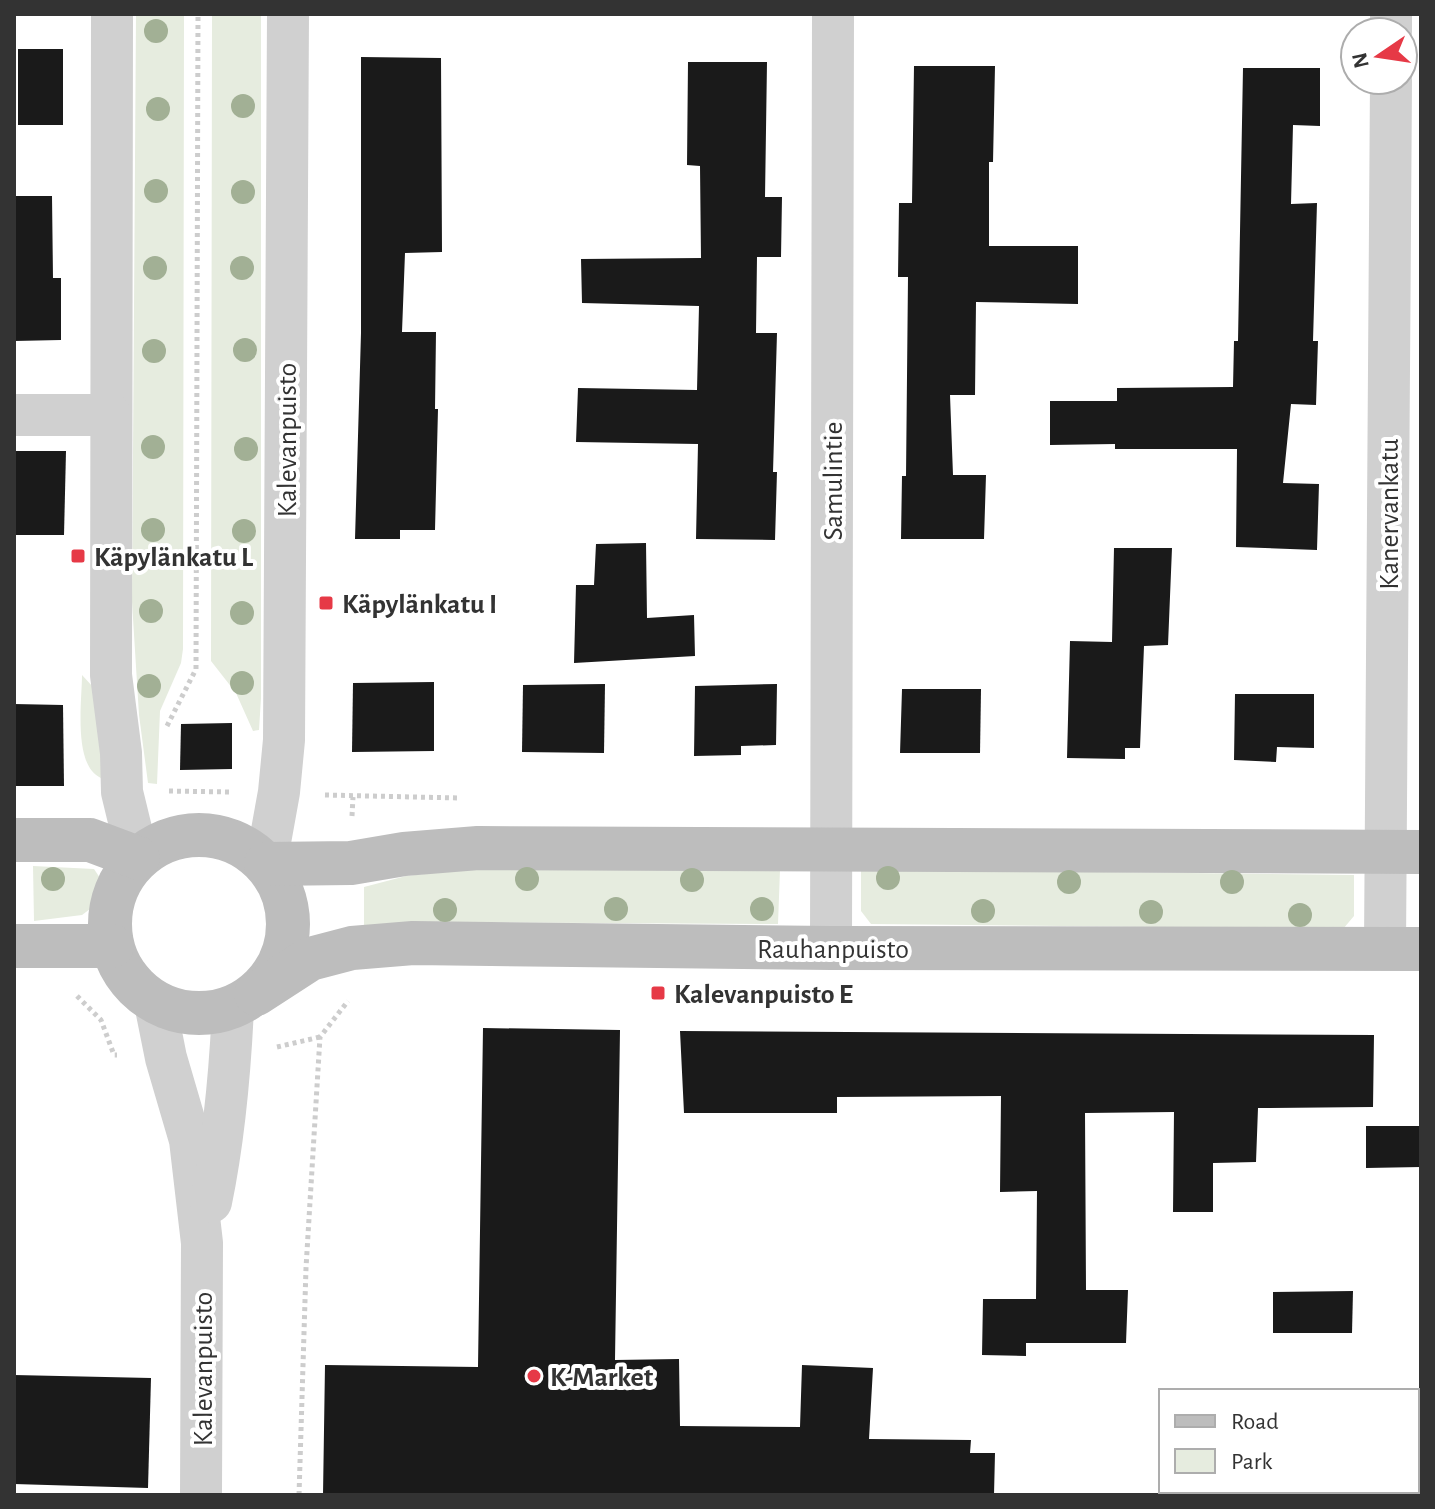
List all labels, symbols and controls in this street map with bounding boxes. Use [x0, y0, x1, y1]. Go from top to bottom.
north arrow [1339, 16, 1419, 96]
text: N [1348, 50, 1373, 70]
street label: Kalevanpuisto [274, 363, 302, 517]
street label: Samulintie [820, 422, 848, 540]
street label: Kanervankatu [1376, 438, 1404, 590]
place label: Käpylänkatu L [94, 544, 254, 572]
marker: Käpylänkatu L [69, 547, 87, 565]
place label: Käpylänkatu I [342, 591, 497, 619]
marker: Käpylänkatu I [317, 594, 335, 612]
street label: Rauhanpuisto [757, 936, 909, 964]
place label: Kalevanpuisto E [674, 981, 853, 1009]
marker: Kalevanpuisto E [649, 984, 667, 1002]
street label: Kalevanpuisto [190, 1292, 218, 1446]
place label: K-Market [550, 1364, 654, 1392]
marker: K-Market [525, 1367, 543, 1385]
legend [1159, 1389, 1419, 1493]
text: Road [1231, 1410, 1279, 1434]
text: Park [1231, 1450, 1272, 1474]

